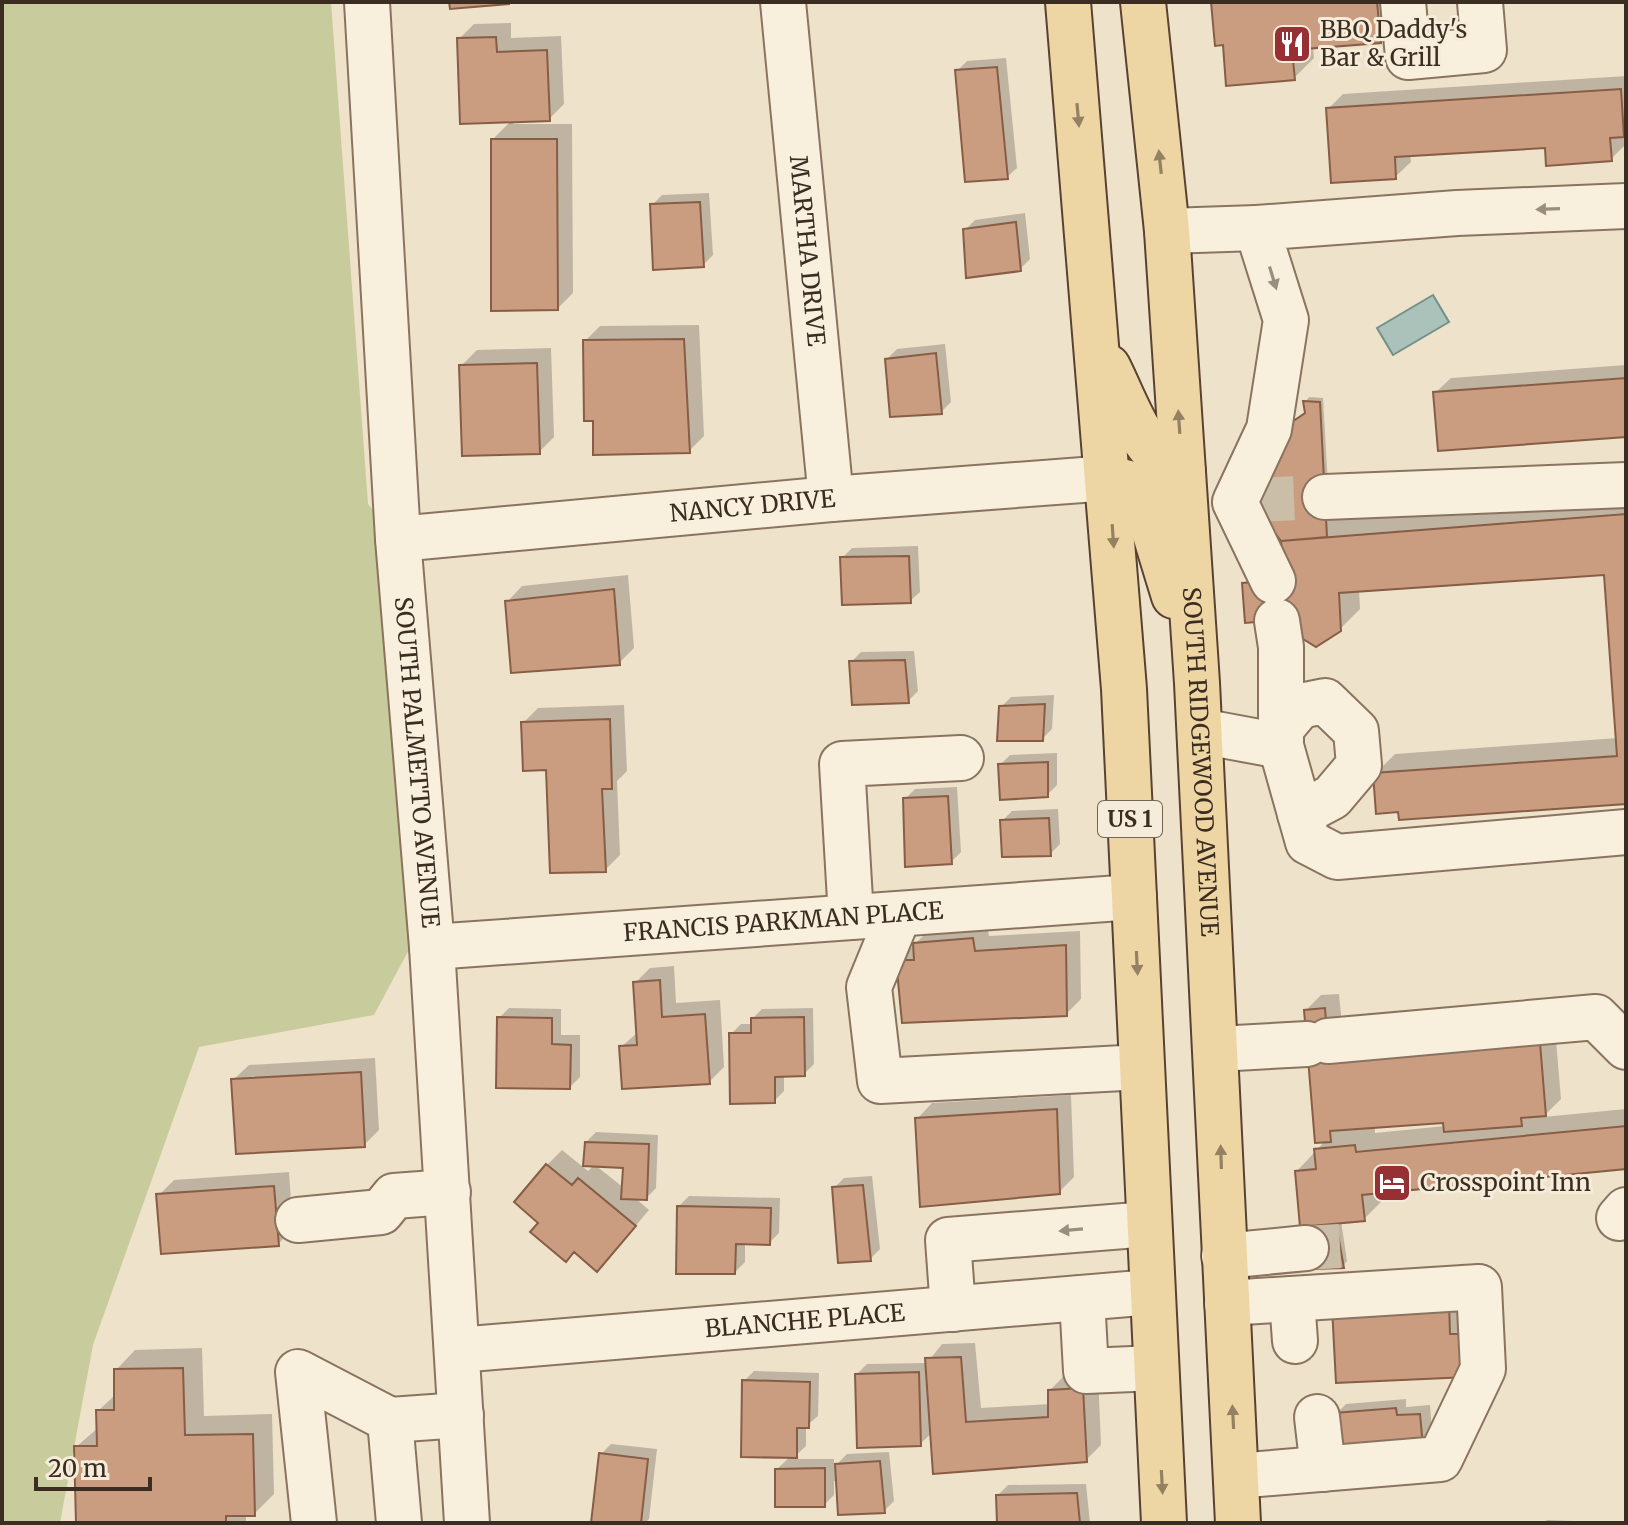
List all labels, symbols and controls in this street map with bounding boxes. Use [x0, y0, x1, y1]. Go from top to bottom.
place label: BBQ Daddy's Bar & Grill [1320, 14, 1467, 73]
restaurant icon: BBQ Daddy's Bar & Grill [1271, 23, 1313, 65]
one-way arrow [1072, 103, 1085, 128]
one-way arrow [1153, 149, 1166, 174]
street label: MARTHA DRIVE [783, 154, 832, 348]
one-way arrow [1535, 203, 1560, 216]
one-way arrow [1267, 266, 1280, 290]
one-way arrow [1172, 409, 1185, 434]
street label: NANCY DRIVE [668, 483, 837, 529]
one-way arrow [1107, 524, 1120, 549]
street label: SOUTH RIDGEWOOD AVENUE [1176, 586, 1225, 938]
street label: SOUTH PALMETTO AVENUE [388, 595, 446, 930]
road number: US 1 [1098, 801, 1162, 837]
street label: FRANCIS PARKMAN PLACE [622, 895, 945, 948]
one-way arrow [1131, 951, 1144, 976]
one-way arrow [1214, 1144, 1227, 1169]
hotel icon: Crosspoint Inn [1371, 1162, 1413, 1204]
place label: Crosspoint Inn [1420, 1167, 1591, 1198]
one-way arrow [1058, 1224, 1083, 1237]
street label: BLANCHE PLACE [703, 1297, 907, 1344]
one-way arrow [1226, 1404, 1239, 1429]
scale bar [36, 1441, 150, 1491]
text: 20 m [48, 1453, 107, 1484]
one-way arrow [1155, 1470, 1168, 1495]

